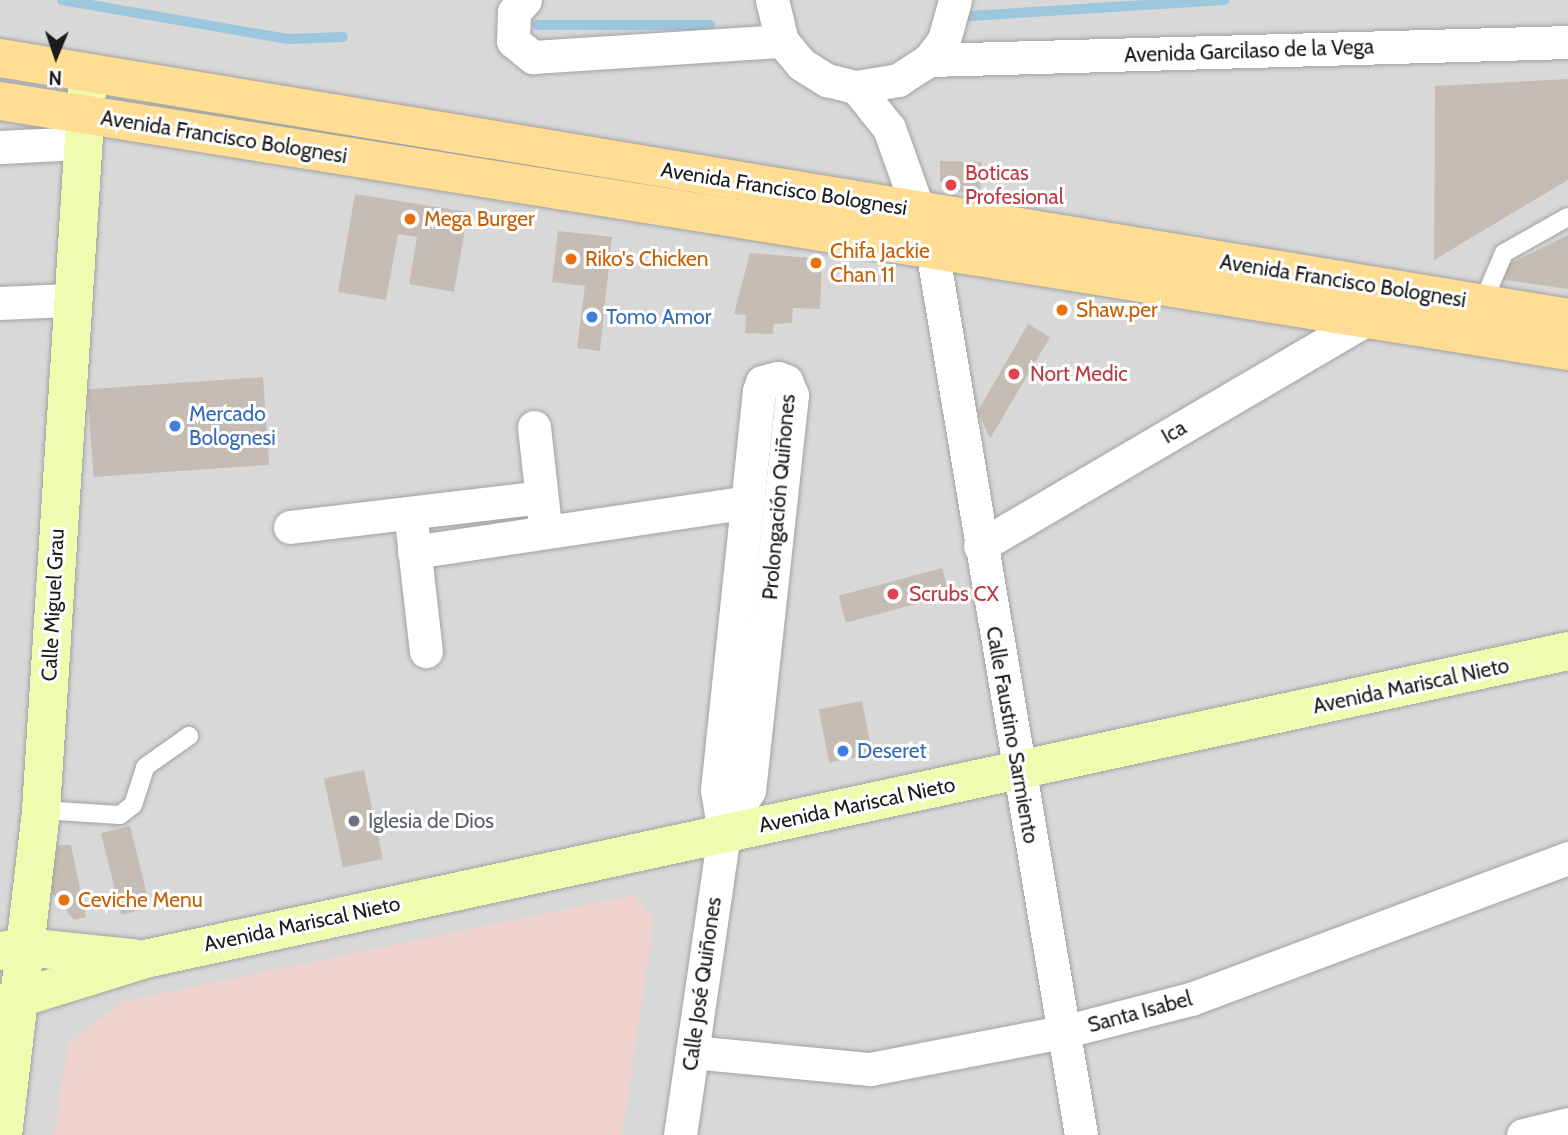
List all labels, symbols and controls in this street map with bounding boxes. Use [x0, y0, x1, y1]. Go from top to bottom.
north arrow [21, 21, 91, 91]
street label: Avenida Garcilaso de la Vega [1124, 34, 1374, 68]
text: N [48, 66, 62, 89]
street label: Avenida Francisco Bolognesi [99, 105, 349, 169]
street label: Avenida Francisco Bolognesi [659, 157, 909, 221]
place label: Boticas Profesional [965, 160, 1064, 210]
marker: Boticas Profesional [943, 177, 959, 193]
place label: Mega Burger [424, 206, 535, 232]
marker: Mega Burger [402, 211, 418, 227]
place label: Chifa Jackie Chan 11 [830, 238, 930, 288]
place label: Riko's Chicken [585, 246, 709, 272]
street label: Avenida Francisco Bolognesi [1218, 249, 1468, 313]
marker: Riko's Chicken [563, 251, 579, 267]
marker: Chifa Jackie Chan 11 [808, 255, 824, 271]
place label: Shaw.per [1076, 297, 1158, 323]
marker: Shaw.per [1054, 302, 1070, 318]
place label: Tomo Amor [606, 304, 711, 330]
marker: Tomo Amor [584, 309, 600, 325]
place label: Nort Medic [1030, 361, 1128, 387]
marker: Nort Medic [1004, 364, 1024, 384]
street label: Prolongación Quiñones [757, 393, 801, 601]
place label: Mercado Bolognesi [189, 401, 276, 451]
street label: Ica [1157, 415, 1191, 449]
marker: Mercado Bolognesi [167, 418, 183, 434]
street label: Calle Miguel Grau [36, 528, 70, 682]
place label: Scrubs CX [909, 581, 999, 607]
marker: Scrubs CX [883, 584, 903, 604]
street label: Calle Faustino Sarmiento [980, 624, 1044, 846]
street label: Avenida Mariscal Nieto [1310, 653, 1512, 719]
place label: Deseret [857, 738, 927, 764]
marker: Deseret [835, 743, 851, 759]
street label: Avenida Mariscal Nieto [756, 772, 958, 838]
place label: Iglesia de Dios [368, 808, 494, 834]
marker: Iglesia de Dios [346, 813, 362, 829]
place label: Ceviche Menu [78, 887, 203, 913]
street label: Avenida Mariscal Nieto [201, 891, 403, 957]
marker: Ceviche Menu [56, 892, 72, 908]
street label: Calle José Quiñones [677, 896, 727, 1072]
street label: Santa Isabel [1085, 986, 1195, 1038]

